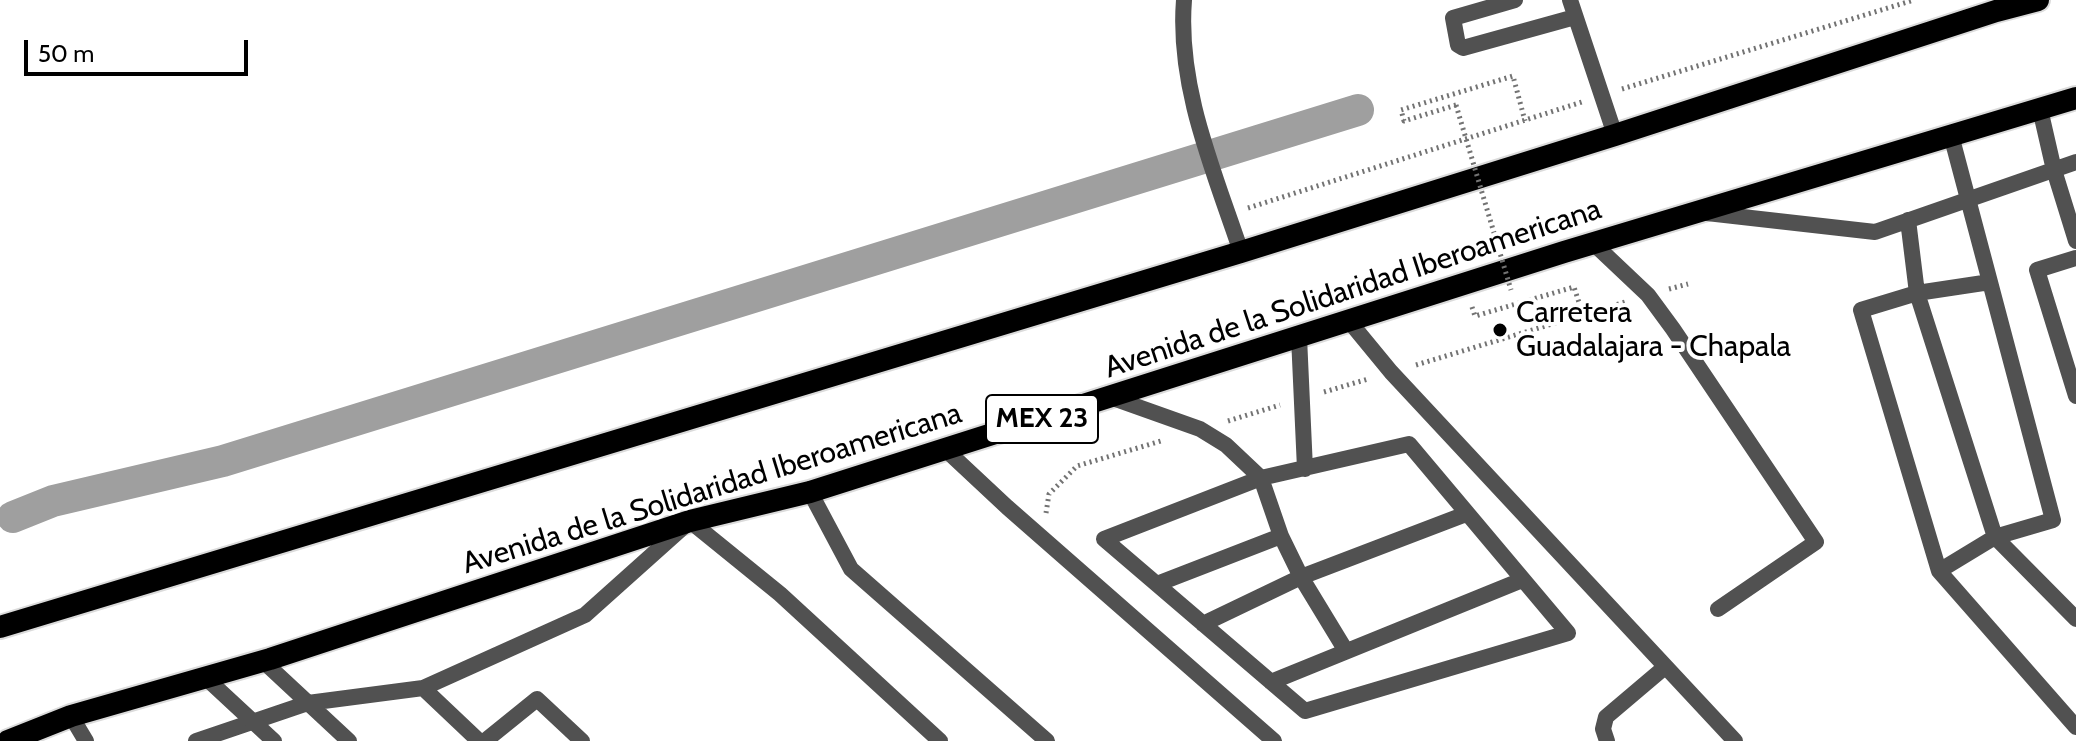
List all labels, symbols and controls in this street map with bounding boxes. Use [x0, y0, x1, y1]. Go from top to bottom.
scale bar [28, 24, 252, 74]
text: 50 m [38, 39, 94, 68]
street label: Avenida de la Solidaridad Iberoamericana [1100, 192, 1606, 386]
place label: Carretera Guadalajara - Chapala [1516, 295, 1791, 366]
marker: Carretera Guadalajara - Chapala [1491, 321, 1509, 339]
road number: MEX 23 [986, 395, 1098, 443]
street label: Avenida de la Solidaridad Iberoamericana [458, 396, 966, 582]

